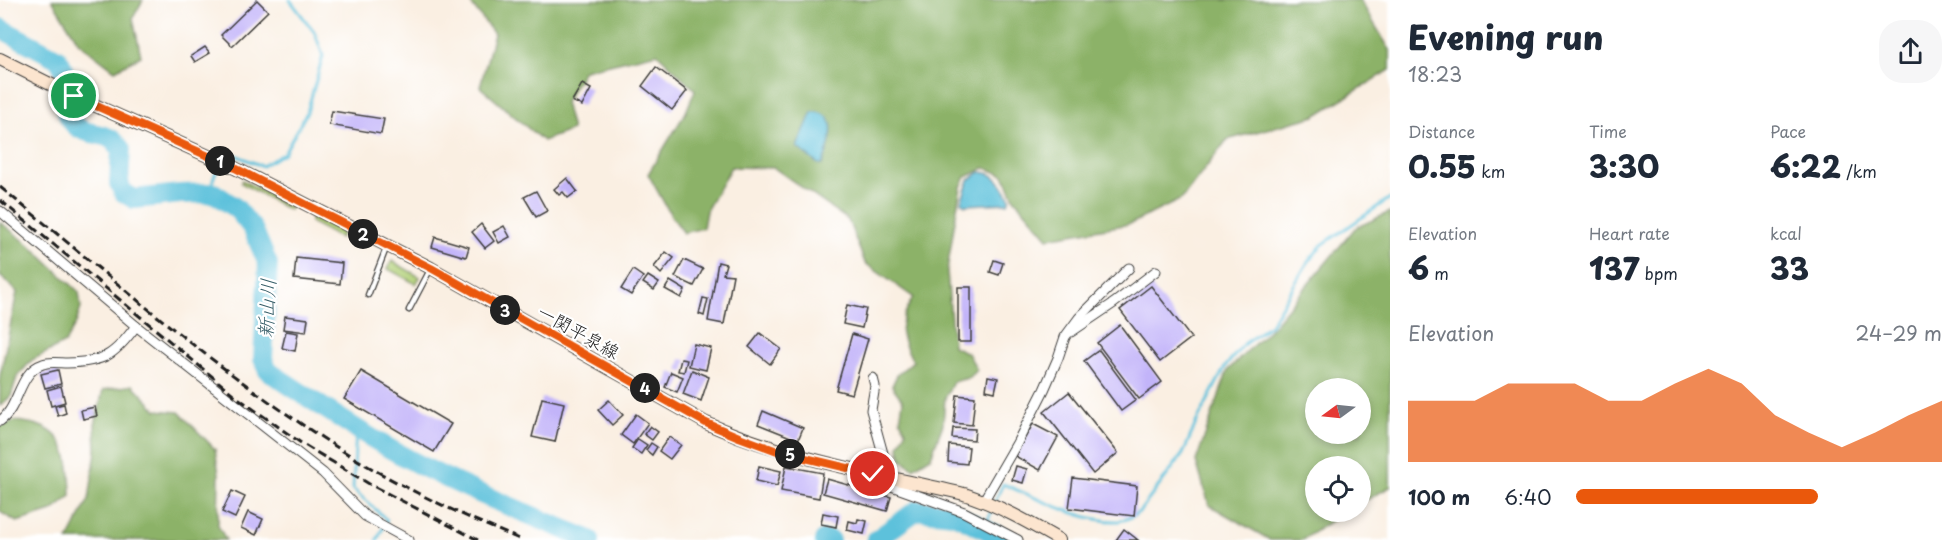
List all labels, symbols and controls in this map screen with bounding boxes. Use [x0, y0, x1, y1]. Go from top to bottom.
text: Evening run [1408, 11, 1603, 61]
button: share [1879, 20, 1942, 83]
text: 18:23 [1408, 59, 1462, 89]
pin [48, 70, 99, 121]
icon: arrive [57, 79, 90, 112]
text: Distance [1408, 119, 1475, 143]
text: Time [1589, 119, 1627, 143]
text: Pace [1770, 119, 1806, 143]
text: 0.55 [1408, 143, 1476, 188]
text: 3:30 [1589, 143, 1659, 188]
text: 6:22 [1770, 143, 1841, 188]
pin: 1 [205, 146, 235, 176]
text: 1 [216, 149, 224, 173]
text: km [1476, 159, 1505, 183]
text: /km [1841, 159, 1877, 183]
pin: 2 [348, 219, 378, 249]
text: Elevation [1408, 221, 1477, 245]
text: Heart rate [1589, 221, 1670, 245]
text: kcal [1770, 221, 1802, 245]
text: 2 [357, 222, 369, 246]
text: 6 [1408, 245, 1429, 290]
text: 137 [1589, 245, 1640, 290]
text: 33 [1770, 245, 1809, 290]
text: m [1429, 261, 1449, 285]
text: bpm [1640, 261, 1678, 285]
water label: 新山川 [249, 277, 283, 339]
pin: 3 [490, 295, 520, 325]
street label: 一関平泉線 [533, 297, 625, 365]
text: 3 [500, 298, 510, 322]
text: Elevation [1408, 318, 1494, 348]
text: 24–29 m [1855, 318, 1942, 348]
pin: 4 [630, 373, 660, 403]
text: 4 [640, 376, 650, 400]
north arrow [1305, 378, 1371, 444]
map controls [1305, 378, 1371, 522]
pin: 5 [775, 439, 805, 469]
text: 5 [785, 442, 795, 466]
pin [847, 448, 898, 499]
button: locate [1305, 456, 1371, 522]
icon: check [856, 457, 889, 490]
text: 100 m [1408, 482, 1470, 512]
text: 6:40 [1504, 482, 1552, 512]

